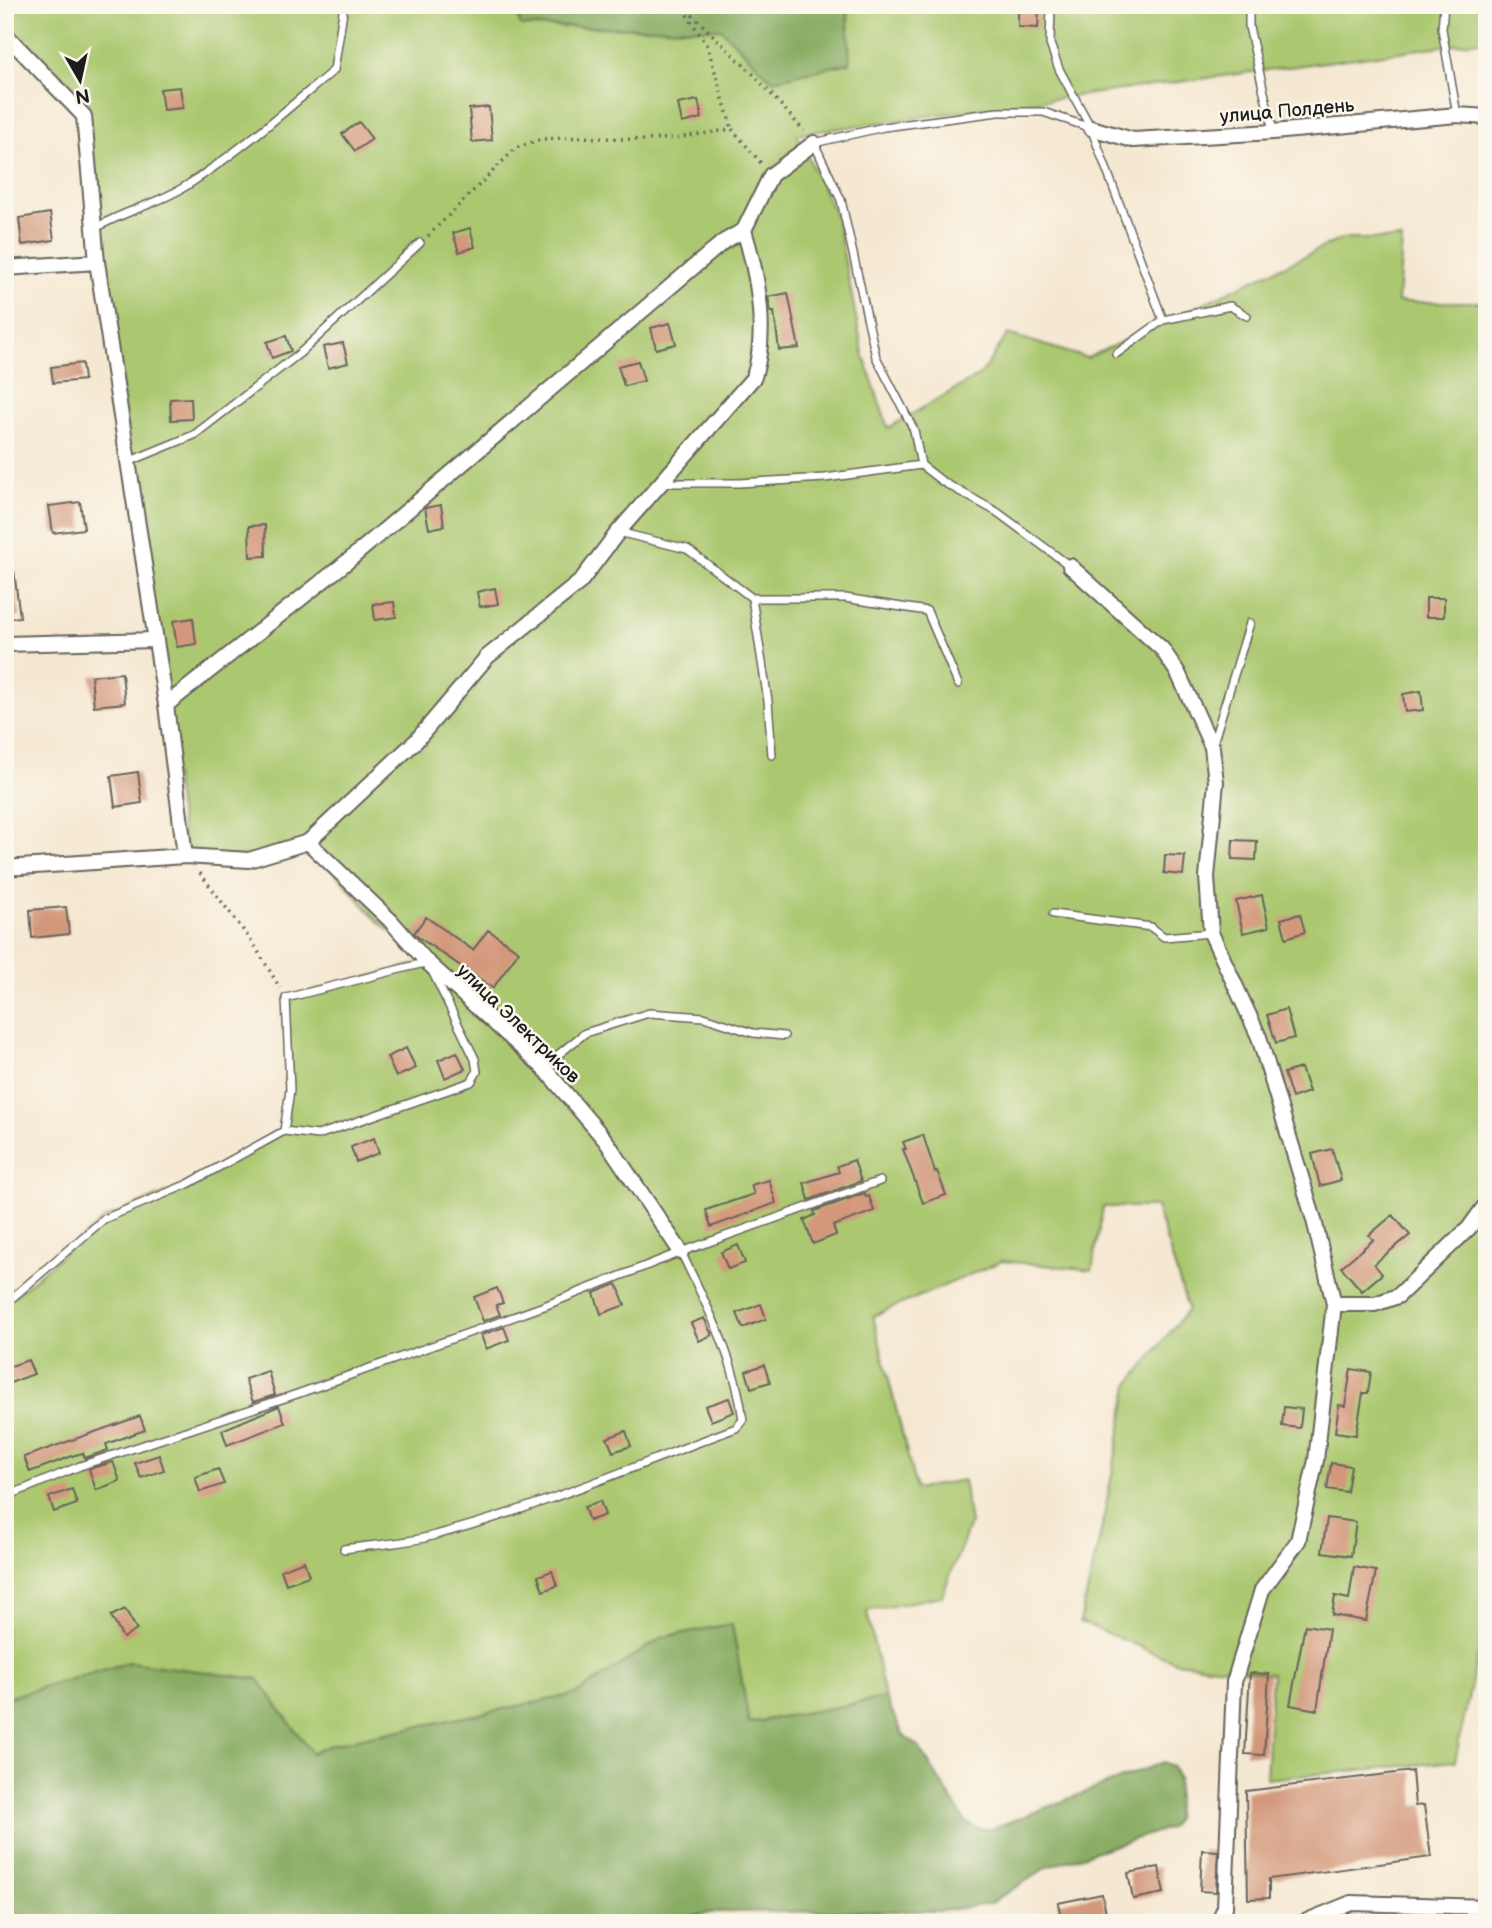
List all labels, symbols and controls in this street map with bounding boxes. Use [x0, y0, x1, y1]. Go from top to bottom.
north arrow [46, 46, 116, 116]
text: N [74, 83, 91, 108]
street label: улица Полдень [1219, 94, 1356, 129]
street label: улица Электриков [452, 960, 584, 1089]

